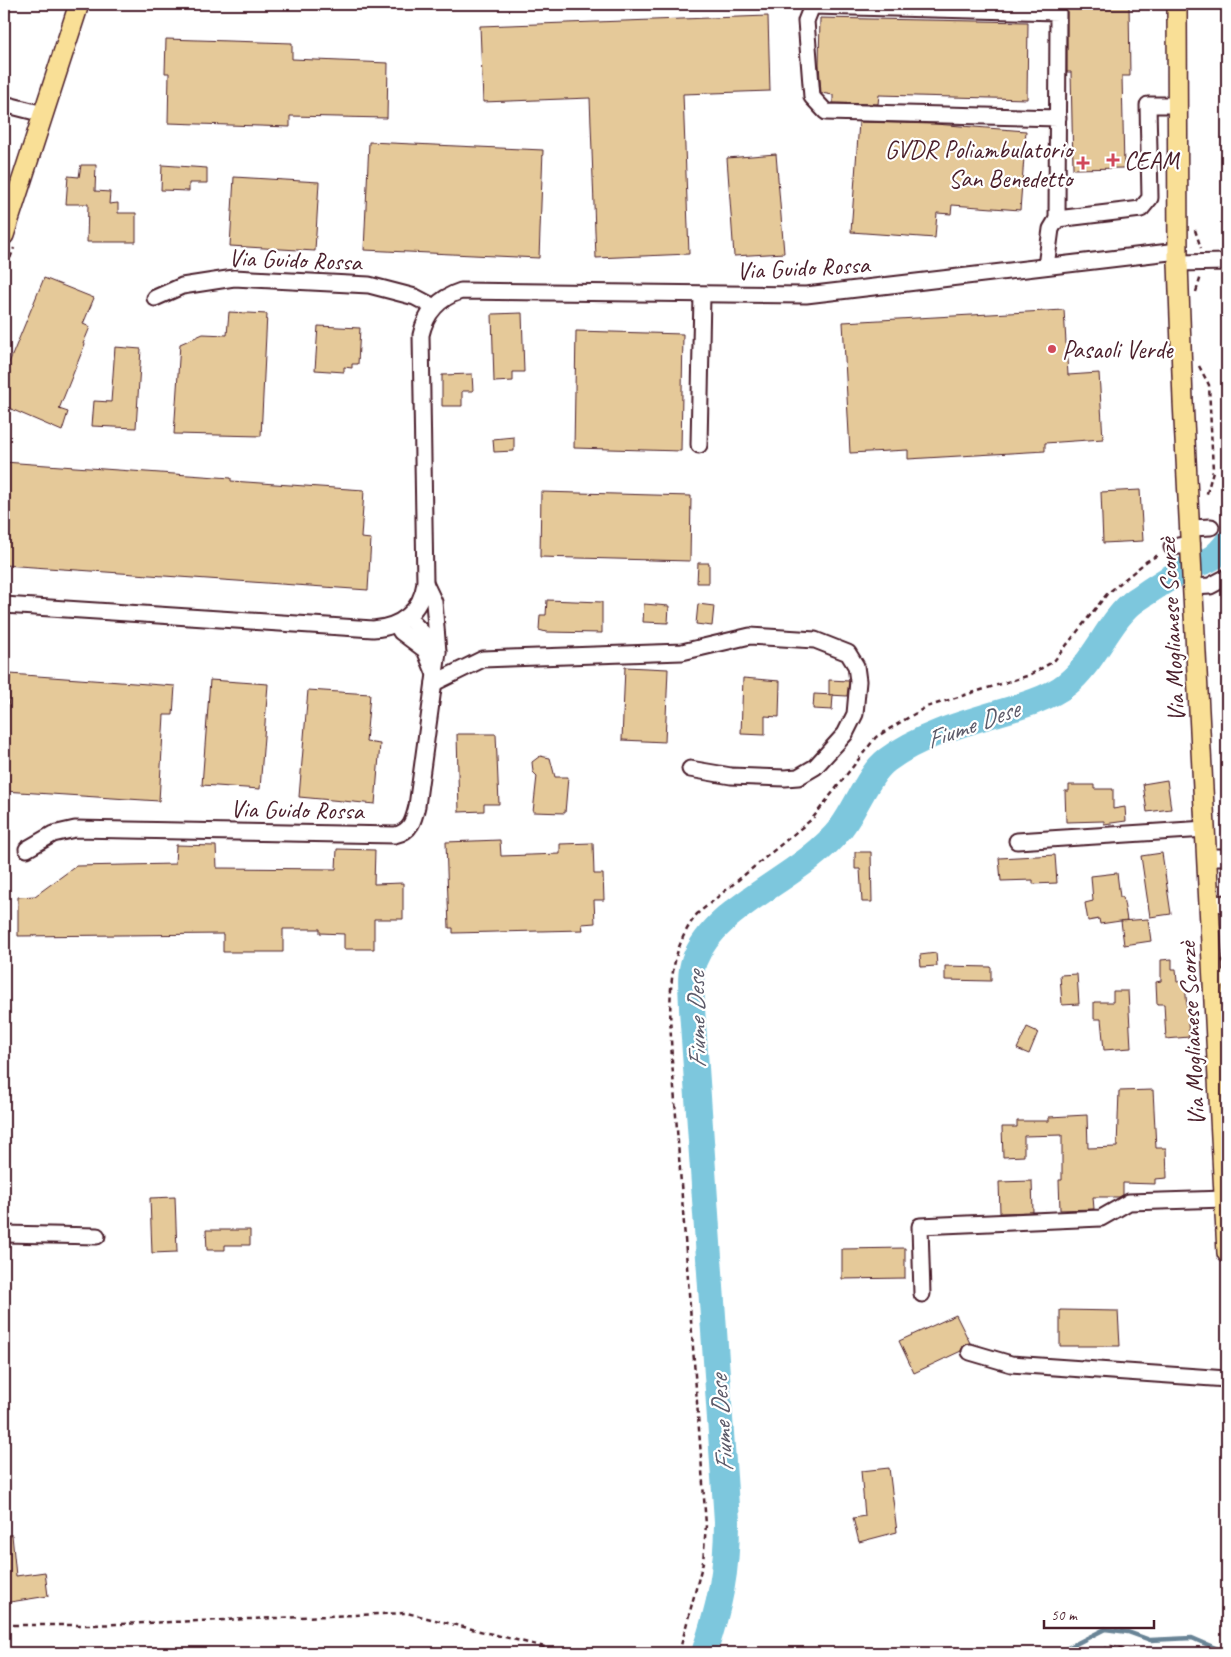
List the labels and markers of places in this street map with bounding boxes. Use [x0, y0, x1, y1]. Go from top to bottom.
place label: GVDR Poliambulatorio San Benedetto [885, 134, 1075, 195]
place label: CEAM [1124, 145, 1181, 177]
marker: CEAM [1106, 153, 1120, 167]
marker: GVDR Poliambulatorio San Benedetto [1076, 156, 1090, 170]
place label: Pasaoli Verde [1062, 334, 1174, 366]
marker: Pasaoli Verde [1046, 343, 1058, 355]

